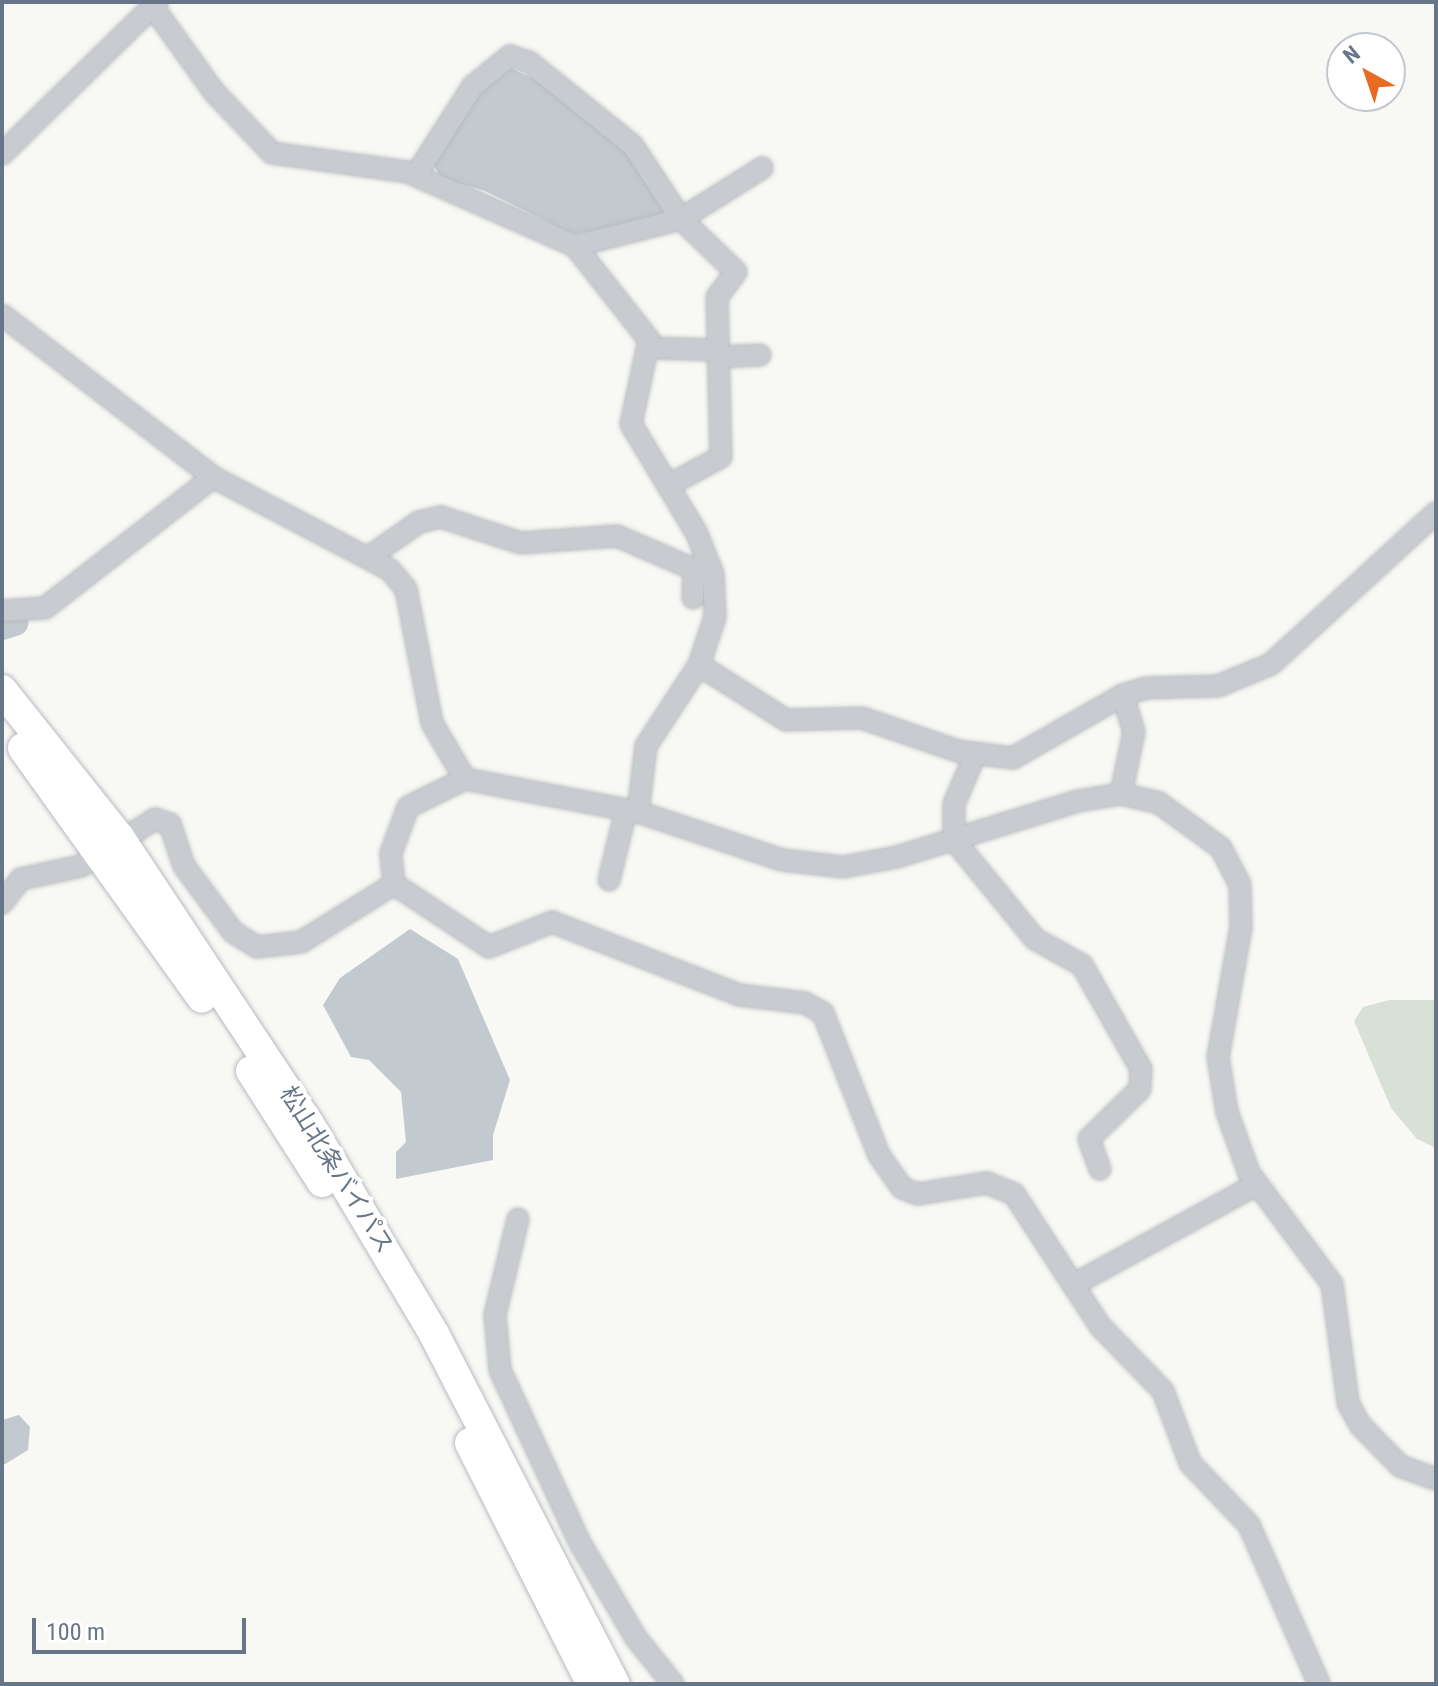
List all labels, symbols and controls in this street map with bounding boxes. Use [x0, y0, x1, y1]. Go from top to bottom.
north arrow [1326, 32, 1406, 112]
text: N [1338, 41, 1365, 69]
street label: 松山北条バイパス [273, 1081, 399, 1259]
scale bar [36, 1602, 250, 1652]
text: 100 m [46, 1618, 105, 1646]

